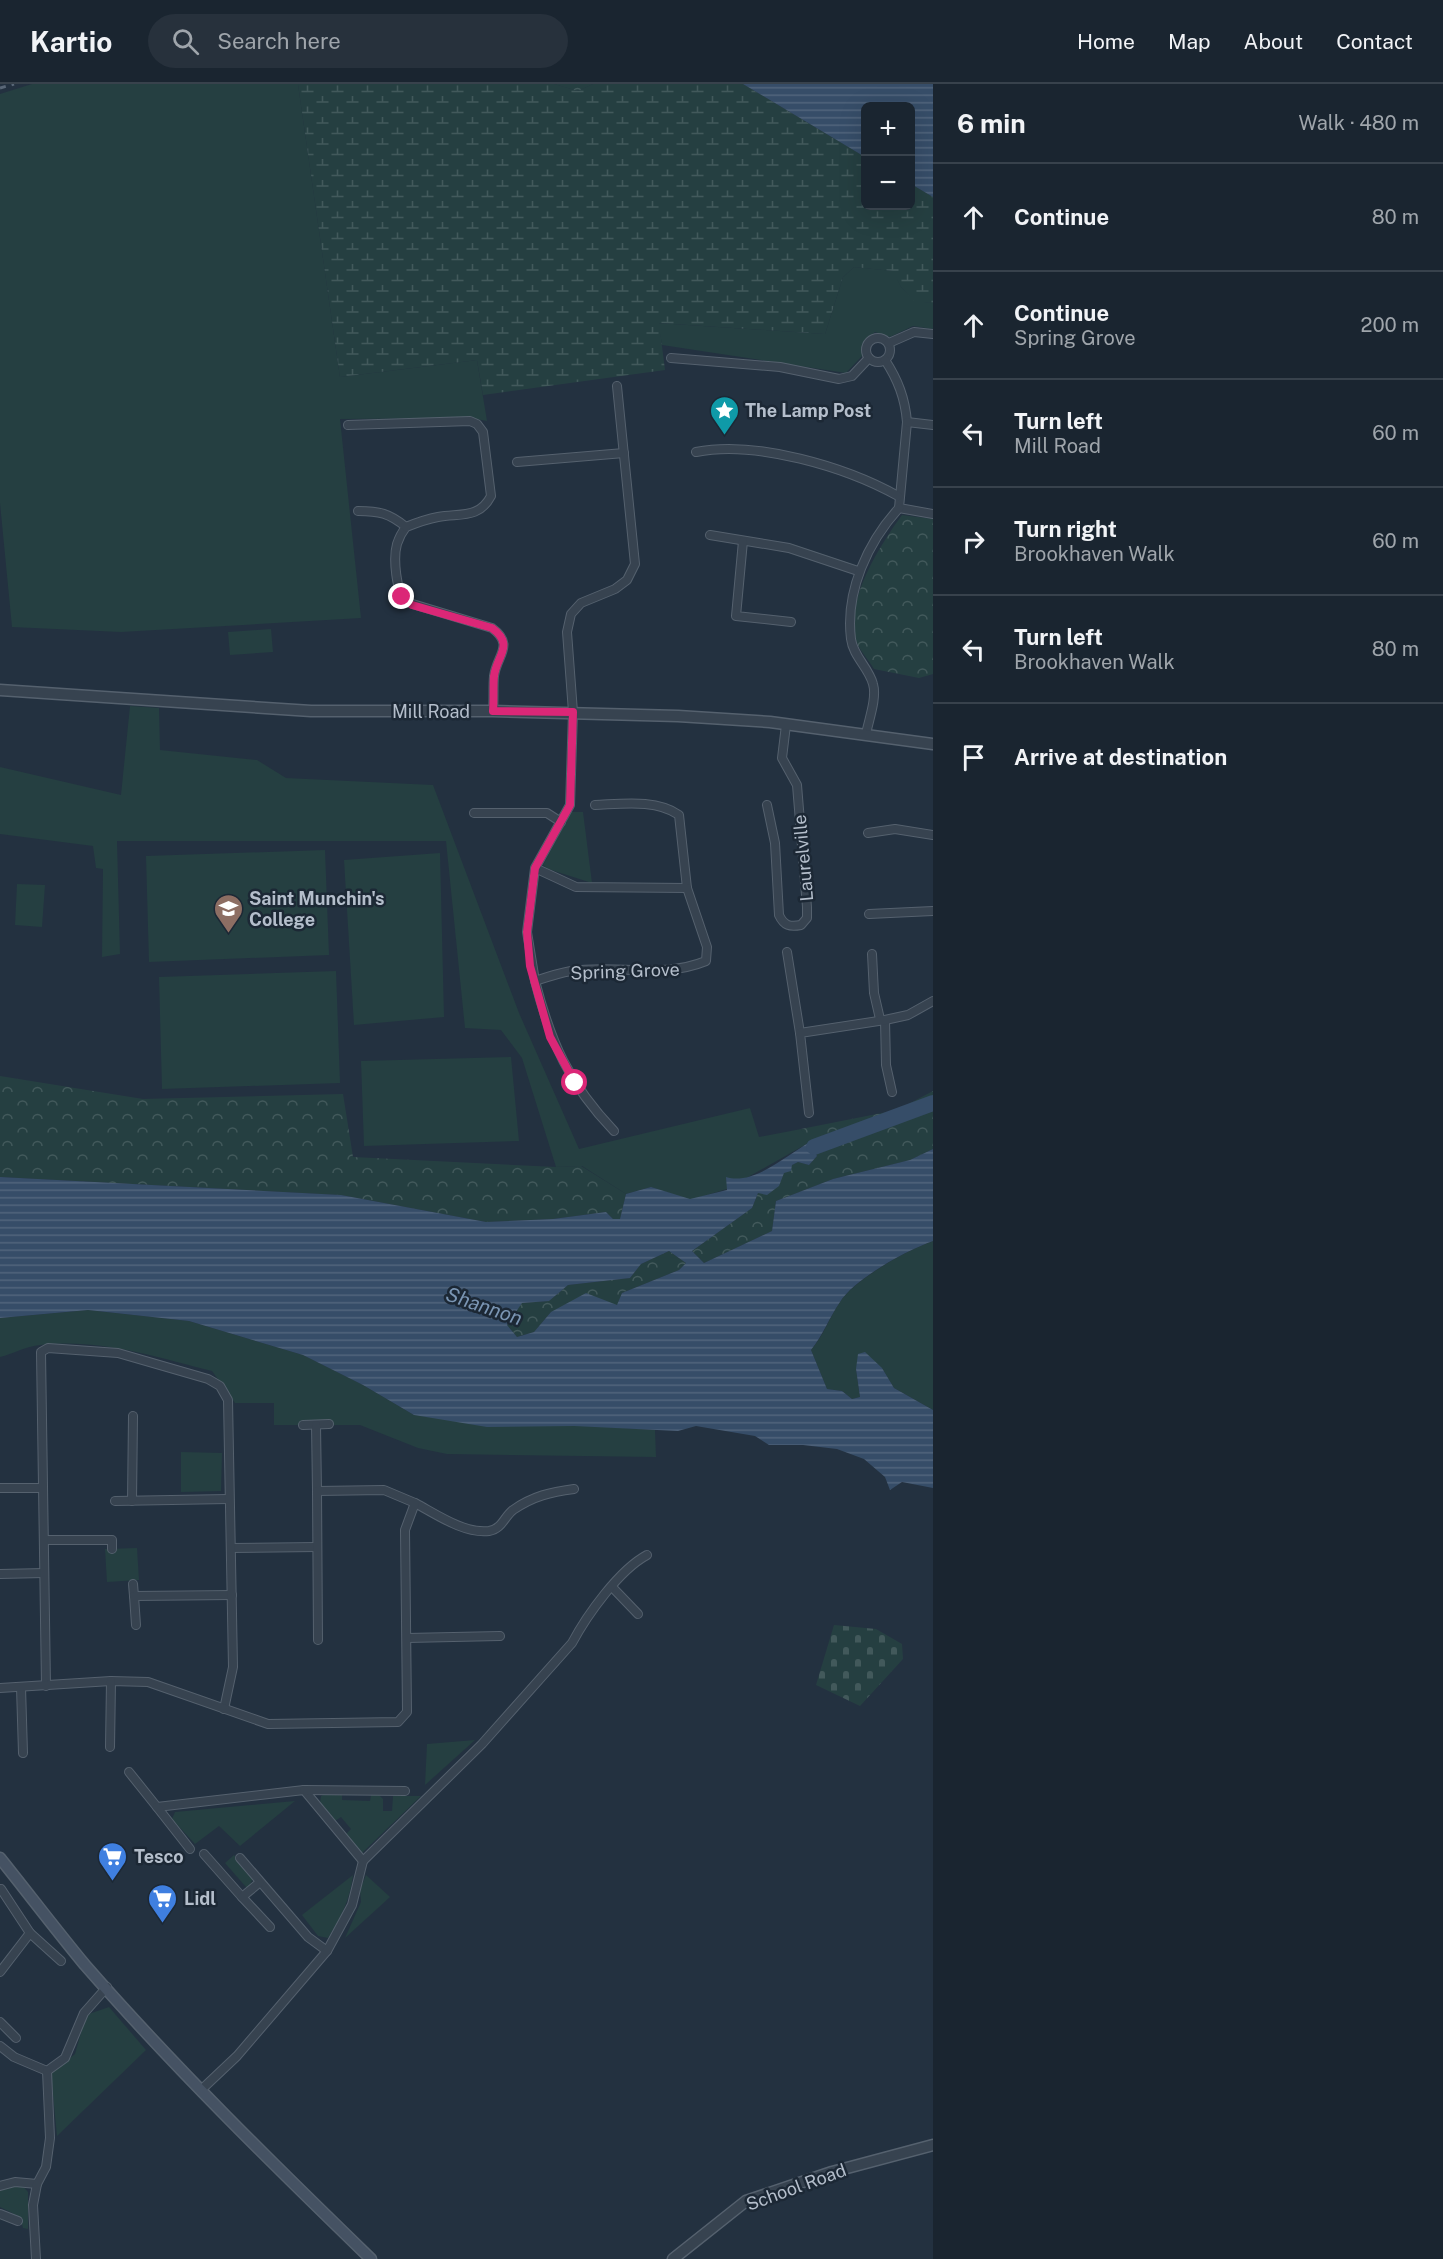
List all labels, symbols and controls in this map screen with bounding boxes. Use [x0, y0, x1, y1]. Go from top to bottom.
search box [148, 14, 568, 68]
text: Kartio [30, 25, 112, 58]
icon: search [169, 25, 202, 58]
text: Search here [217, 28, 341, 54]
text: Home [1077, 29, 1135, 54]
text: Map [1168, 29, 1211, 54]
text: About [1244, 29, 1303, 54]
text: Contact [1336, 29, 1413, 54]
map controls [861, 102, 915, 210]
button: + [861, 102, 915, 156]
text: 6 min [957, 108, 1026, 139]
text: Walk · 480 m [1299, 111, 1419, 135]
button: − [861, 156, 915, 210]
icon: ahead [957, 201, 990, 234]
text: Continue [1014, 204, 1109, 230]
text: 80 m [1372, 205, 1419, 229]
text: Continue [1014, 300, 1109, 326]
icon: ahead [957, 309, 990, 342]
text: 200 m [1361, 313, 1419, 337]
text: Spring Grove [1014, 326, 1136, 350]
place icon: The Lamp Post [708, 394, 740, 436]
place label: The Lamp Post [745, 400, 871, 421]
text: Turn left [1014, 408, 1103, 434]
icon: left [957, 417, 990, 450]
text: 60 m [1372, 421, 1419, 445]
text: Mill Road [1014, 434, 1101, 458]
text: Turn right [1014, 516, 1117, 542]
icon: right [957, 525, 990, 558]
text: 60 m [1372, 529, 1419, 553]
text: Brookhaven Walk [1014, 542, 1175, 566]
route end [388, 583, 414, 609]
text: Turn left [1014, 624, 1103, 650]
icon: left [957, 633, 990, 666]
text: 80 m [1372, 637, 1419, 661]
text: Brookhaven Walk [1014, 650, 1175, 674]
street label: Mill Road [392, 701, 470, 722]
icon: arrive [957, 741, 990, 774]
text: Arrive at destination [1014, 744, 1227, 770]
street label: Laurelville [789, 814, 817, 902]
place label: Saint Munchin's College [249, 888, 384, 930]
school or university icon: Saint Munchin's College [212, 892, 244, 934]
street label: Spring Grove [570, 959, 680, 983]
route start [561, 1069, 587, 1095]
water label: Shannon [443, 1282, 525, 1330]
supermarket icon: Tesco [97, 1840, 129, 1882]
place label: Tesco [134, 1846, 184, 1867]
supermarket icon: Lidl [147, 1882, 179, 1924]
place label: Lidl [184, 1888, 216, 1909]
street label: School Road [743, 2159, 849, 2215]

